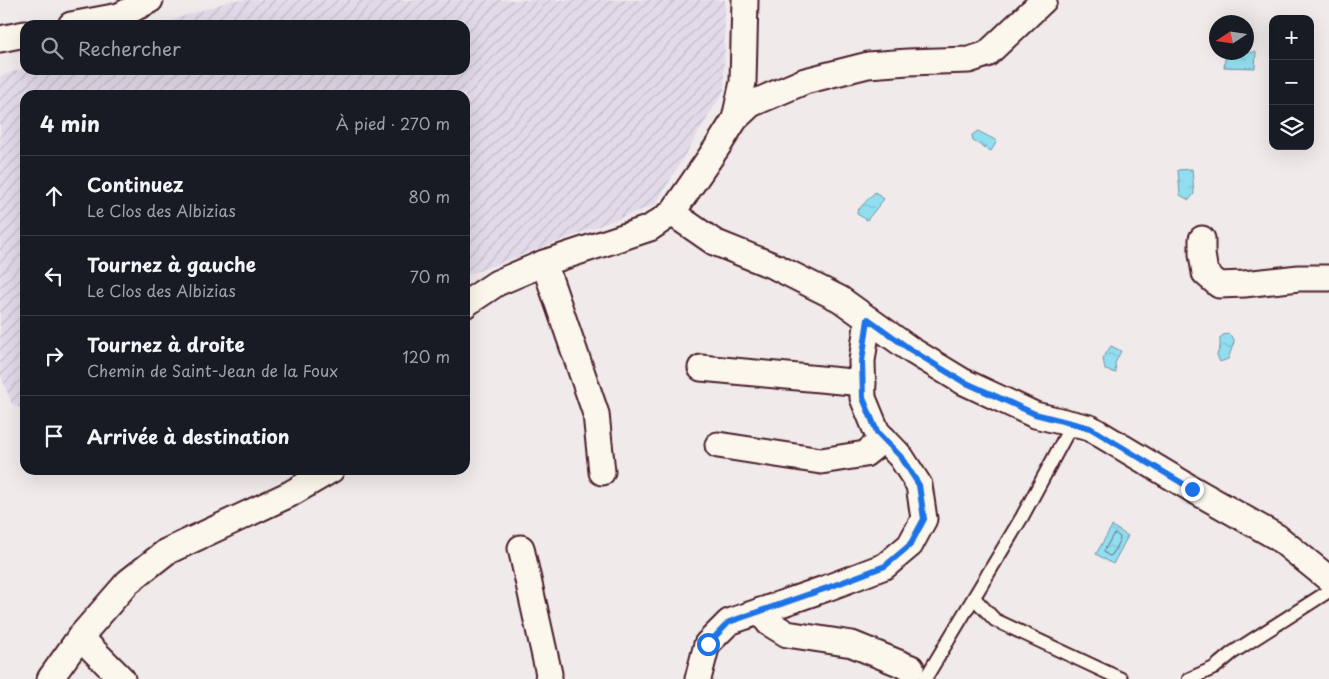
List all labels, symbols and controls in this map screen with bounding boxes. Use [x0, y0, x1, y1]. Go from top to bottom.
north arrow [1209, 15, 1254, 60]
map controls [1269, 15, 1314, 150]
button: + [1269, 15, 1314, 60]
search box [20, 20, 470, 75]
icon: search [38, 34, 66, 62]
text: Rechercher [78, 34, 181, 62]
button: − [1269, 60, 1314, 105]
button: layers [1269, 105, 1314, 150]
text: 4 min [40, 107, 100, 139]
text: À pied · 270 m [336, 111, 450, 135]
text: Continuez [87, 170, 184, 198]
icon: ahead [40, 182, 68, 210]
text: 80 m [408, 184, 450, 208]
text: Le Clos des Albizias [87, 198, 236, 222]
text: Tournez à gauche [87, 250, 256, 278]
icon: left [40, 262, 68, 290]
text: 70 m [410, 264, 450, 288]
text: Le Clos des Albizias [87, 278, 236, 302]
text: Tournez à droite [87, 330, 245, 358]
icon: right [40, 342, 68, 370]
text: 120 m [403, 344, 450, 368]
text: Chemin de Saint-Jean de la Foux [87, 358, 338, 382]
icon: arrive [40, 422, 68, 450]
text: Arrivée à destination [87, 422, 290, 450]
route end [1181, 478, 1204, 501]
route start [697, 633, 720, 656]

